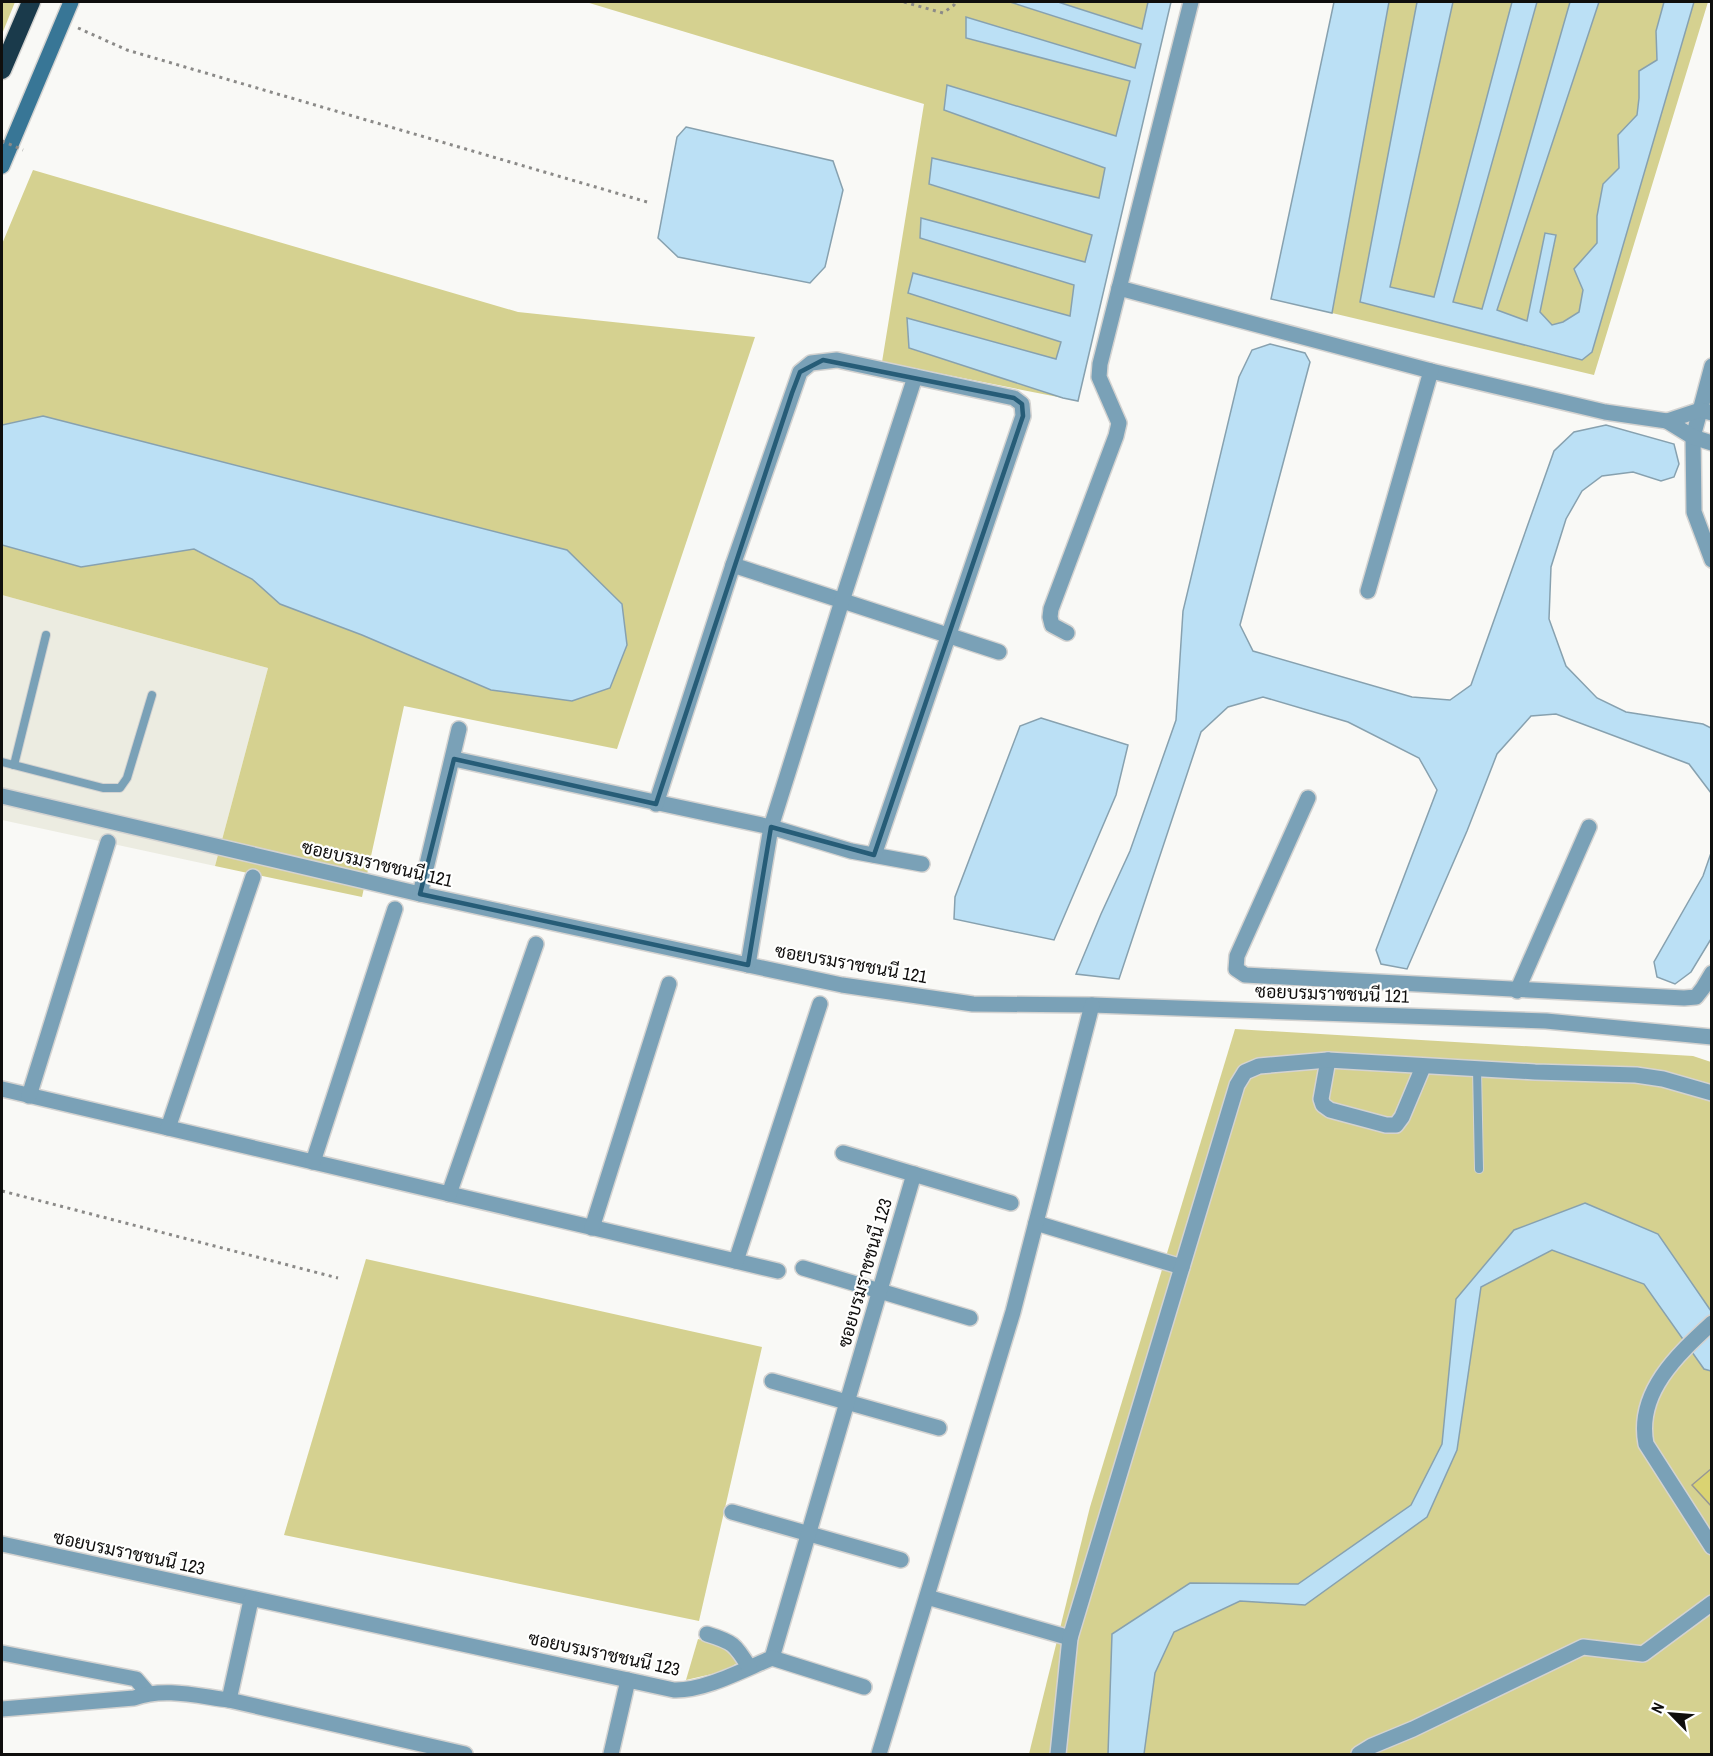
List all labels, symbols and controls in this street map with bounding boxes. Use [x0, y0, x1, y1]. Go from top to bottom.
street label: ซอยบรมราชชนนี 121 [299, 834, 456, 893]
street label: ซอยบรมราชชนนี 121 [773, 938, 930, 989]
street label: ซอยบรมราชชนนี 121 [1255, 978, 1410, 1009]
street label: ซอยบรมราชชนนี 123 [831, 1195, 898, 1350]
street label: ซอยบรมราชชนนี 123 [51, 1524, 207, 1581]
street label: ซอยบรมราชชนนี 123 [526, 1625, 682, 1682]
north arrow [1641, 1684, 1701, 1744]
text: N [1645, 1699, 1669, 1717]

